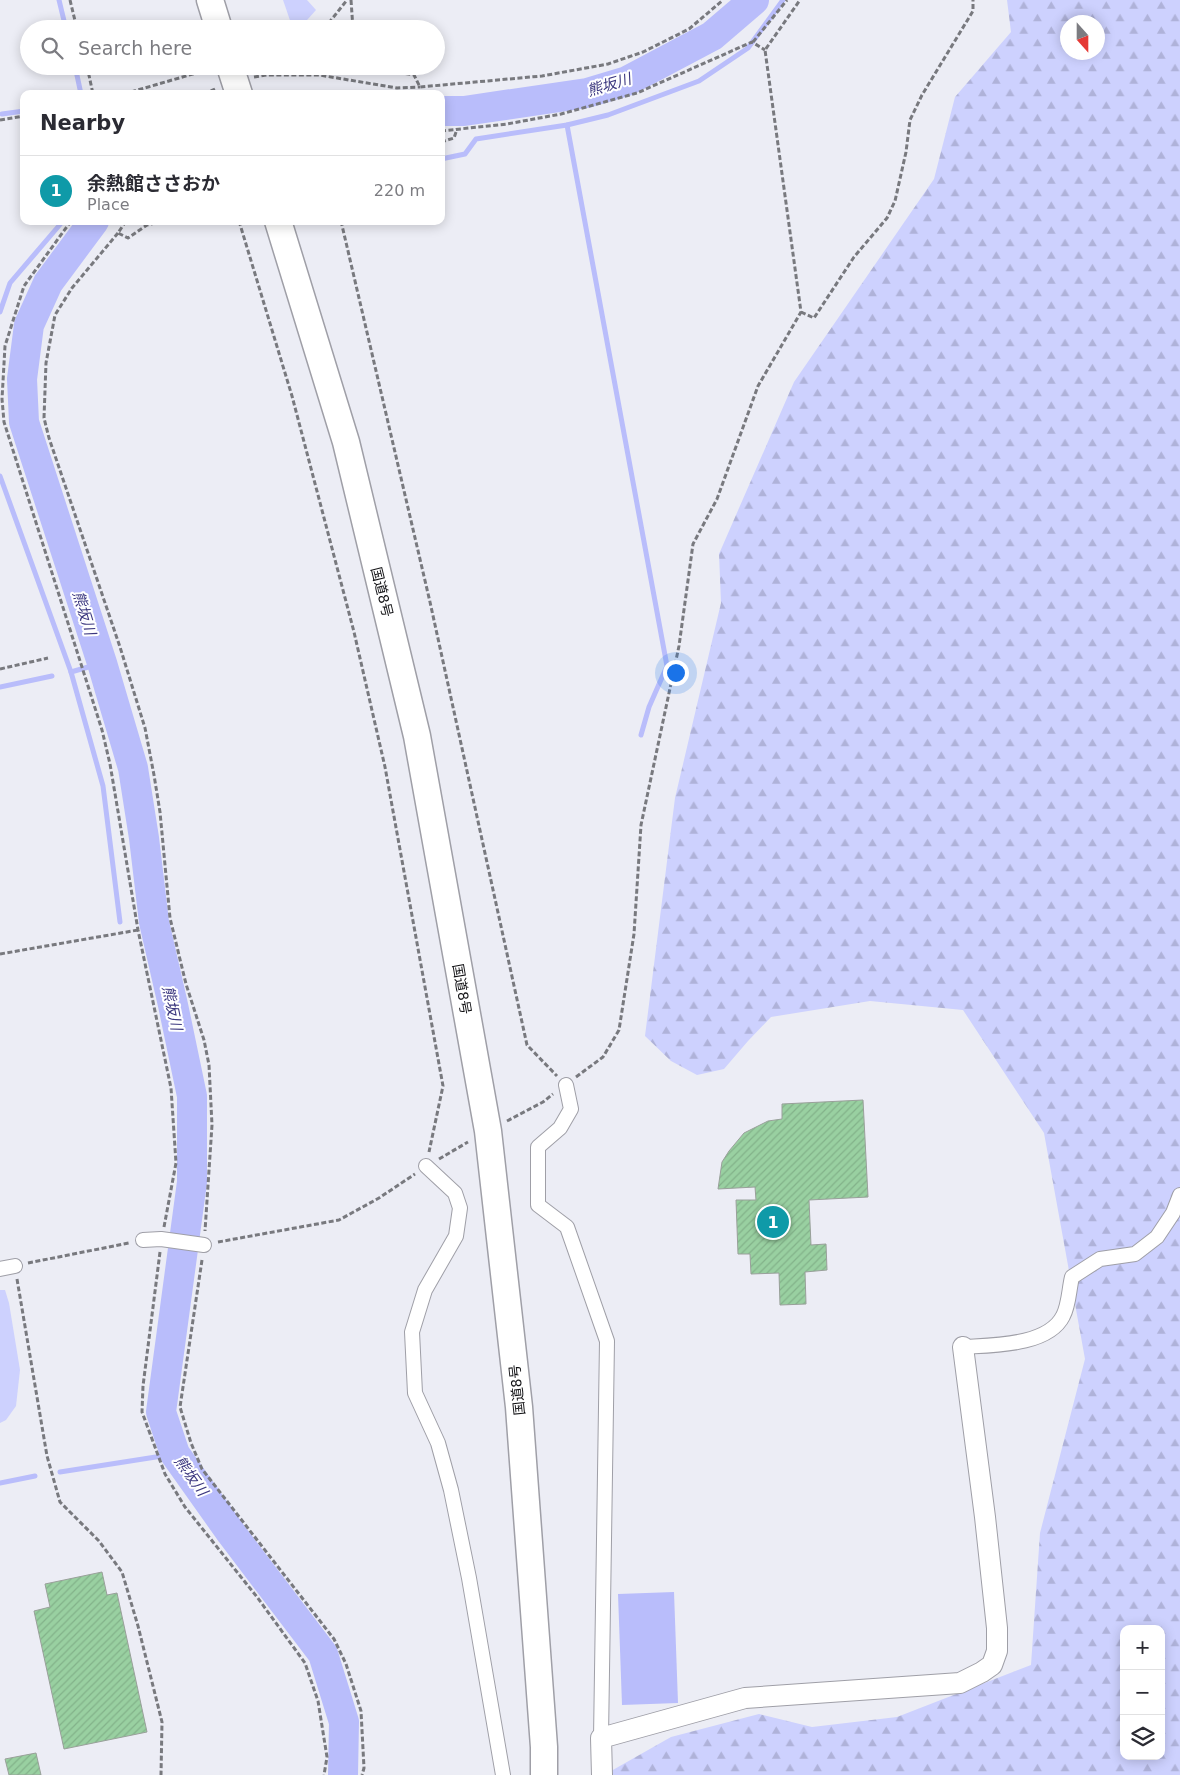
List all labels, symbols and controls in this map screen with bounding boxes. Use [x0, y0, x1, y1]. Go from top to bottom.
north arrow [1060, 15, 1105, 60]
search box [20, 20, 445, 75]
icon: search [38, 34, 66, 62]
text: Search here [78, 37, 192, 59]
water label: 熊坂川 [585, 69, 635, 100]
text: Nearby [40, 111, 125, 135]
text: 余熱館ささおか [87, 172, 220, 194]
text: 1 [50, 181, 62, 200]
text: 220 m [374, 181, 425, 200]
text: Place [87, 195, 130, 214]
street label: 国道8号 [368, 565, 396, 619]
water label: 熊坂川 [69, 589, 100, 639]
your location [663, 660, 689, 686]
street label: 国道8号 [450, 963, 474, 1015]
water label: 熊坂川 [159, 984, 186, 1034]
pin: 1 [757, 1203, 789, 1241]
street label: 国道8号 [506, 1364, 528, 1416]
water label: 熊坂川 [170, 1453, 213, 1501]
map controls [1120, 1625, 1165, 1760]
button: + [1120, 1625, 1165, 1670]
button: − [1120, 1670, 1165, 1715]
button: layers [1120, 1715, 1165, 1760]

